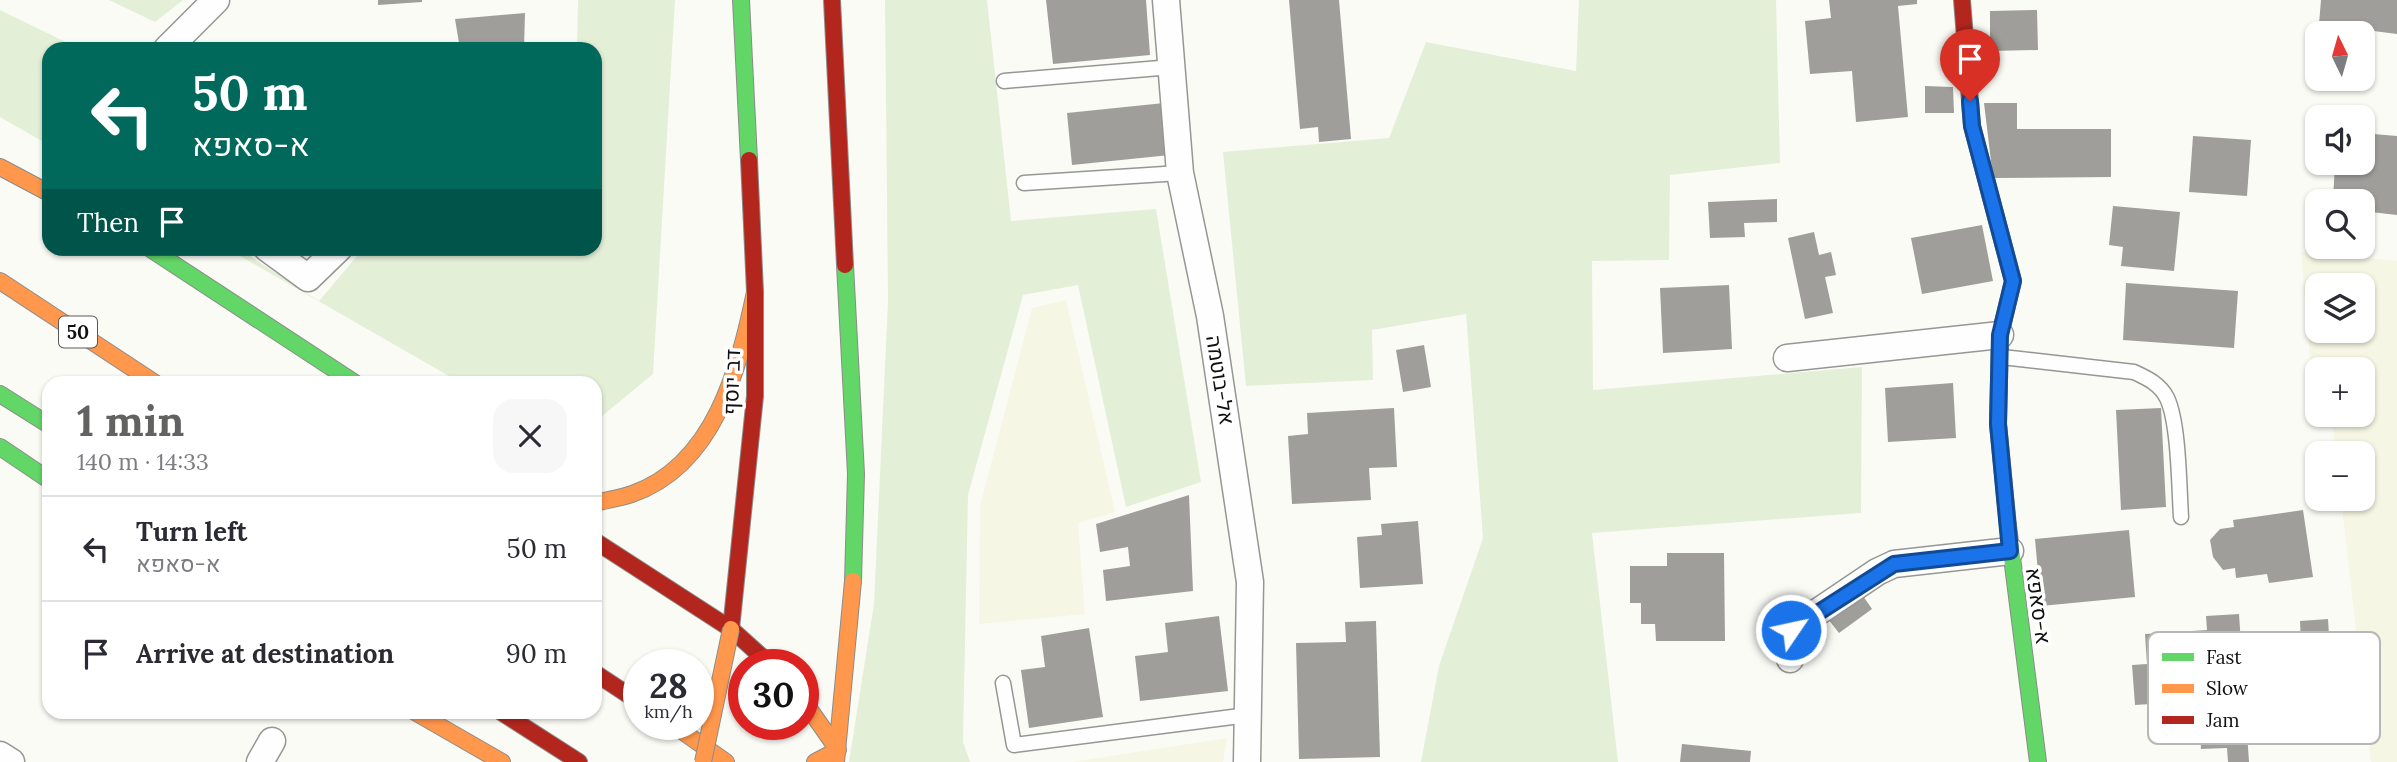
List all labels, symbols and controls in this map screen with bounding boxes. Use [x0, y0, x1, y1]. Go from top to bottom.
north arrow [2305, 21, 2375, 91]
map controls [2305, 21, 2375, 511]
pin [1940, 29, 2000, 101]
icon: arrive [1951, 40, 1989, 78]
text: 50 m [192, 61, 308, 123]
icon: left [77, 70, 168, 161]
button: sound [2305, 105, 2375, 175]
text: א-סאפא [192, 124, 310, 165]
button: search [2305, 189, 2375, 259]
icon: arrive [153, 203, 191, 241]
text: Then [77, 206, 139, 239]
button: layers [2305, 273, 2375, 343]
road number: 50 [59, 316, 97, 348]
street label: אל-בוטמה [1200, 333, 1241, 427]
street label: דב יוסף [717, 349, 746, 415]
button: + [2305, 357, 2375, 427]
text: 1 min [77, 394, 184, 448]
button: close [493, 399, 567, 473]
button: − [2305, 441, 2375, 511]
text: 140 m · 14:33 [77, 447, 209, 476]
text: Turn left [136, 515, 247, 548]
icon: left [77, 530, 115, 568]
text: 50 m [507, 532, 567, 565]
text: א-סאפא [136, 549, 221, 578]
street label: א-סאפא [2020, 566, 2057, 646]
position arrow [1754, 593, 1828, 667]
legend [2148, 632, 2380, 744]
icon: arrive [77, 635, 115, 673]
text: Arrive at destination [136, 637, 394, 670]
text: 90 m [506, 637, 567, 670]
text: Fast [2206, 645, 2242, 669]
speed limit sign: 30 [728, 649, 819, 740]
text: 28 [649, 663, 688, 708]
text: Slow [2206, 676, 2249, 700]
text: km/h [644, 700, 693, 723]
text: Jam [2205, 708, 2240, 732]

